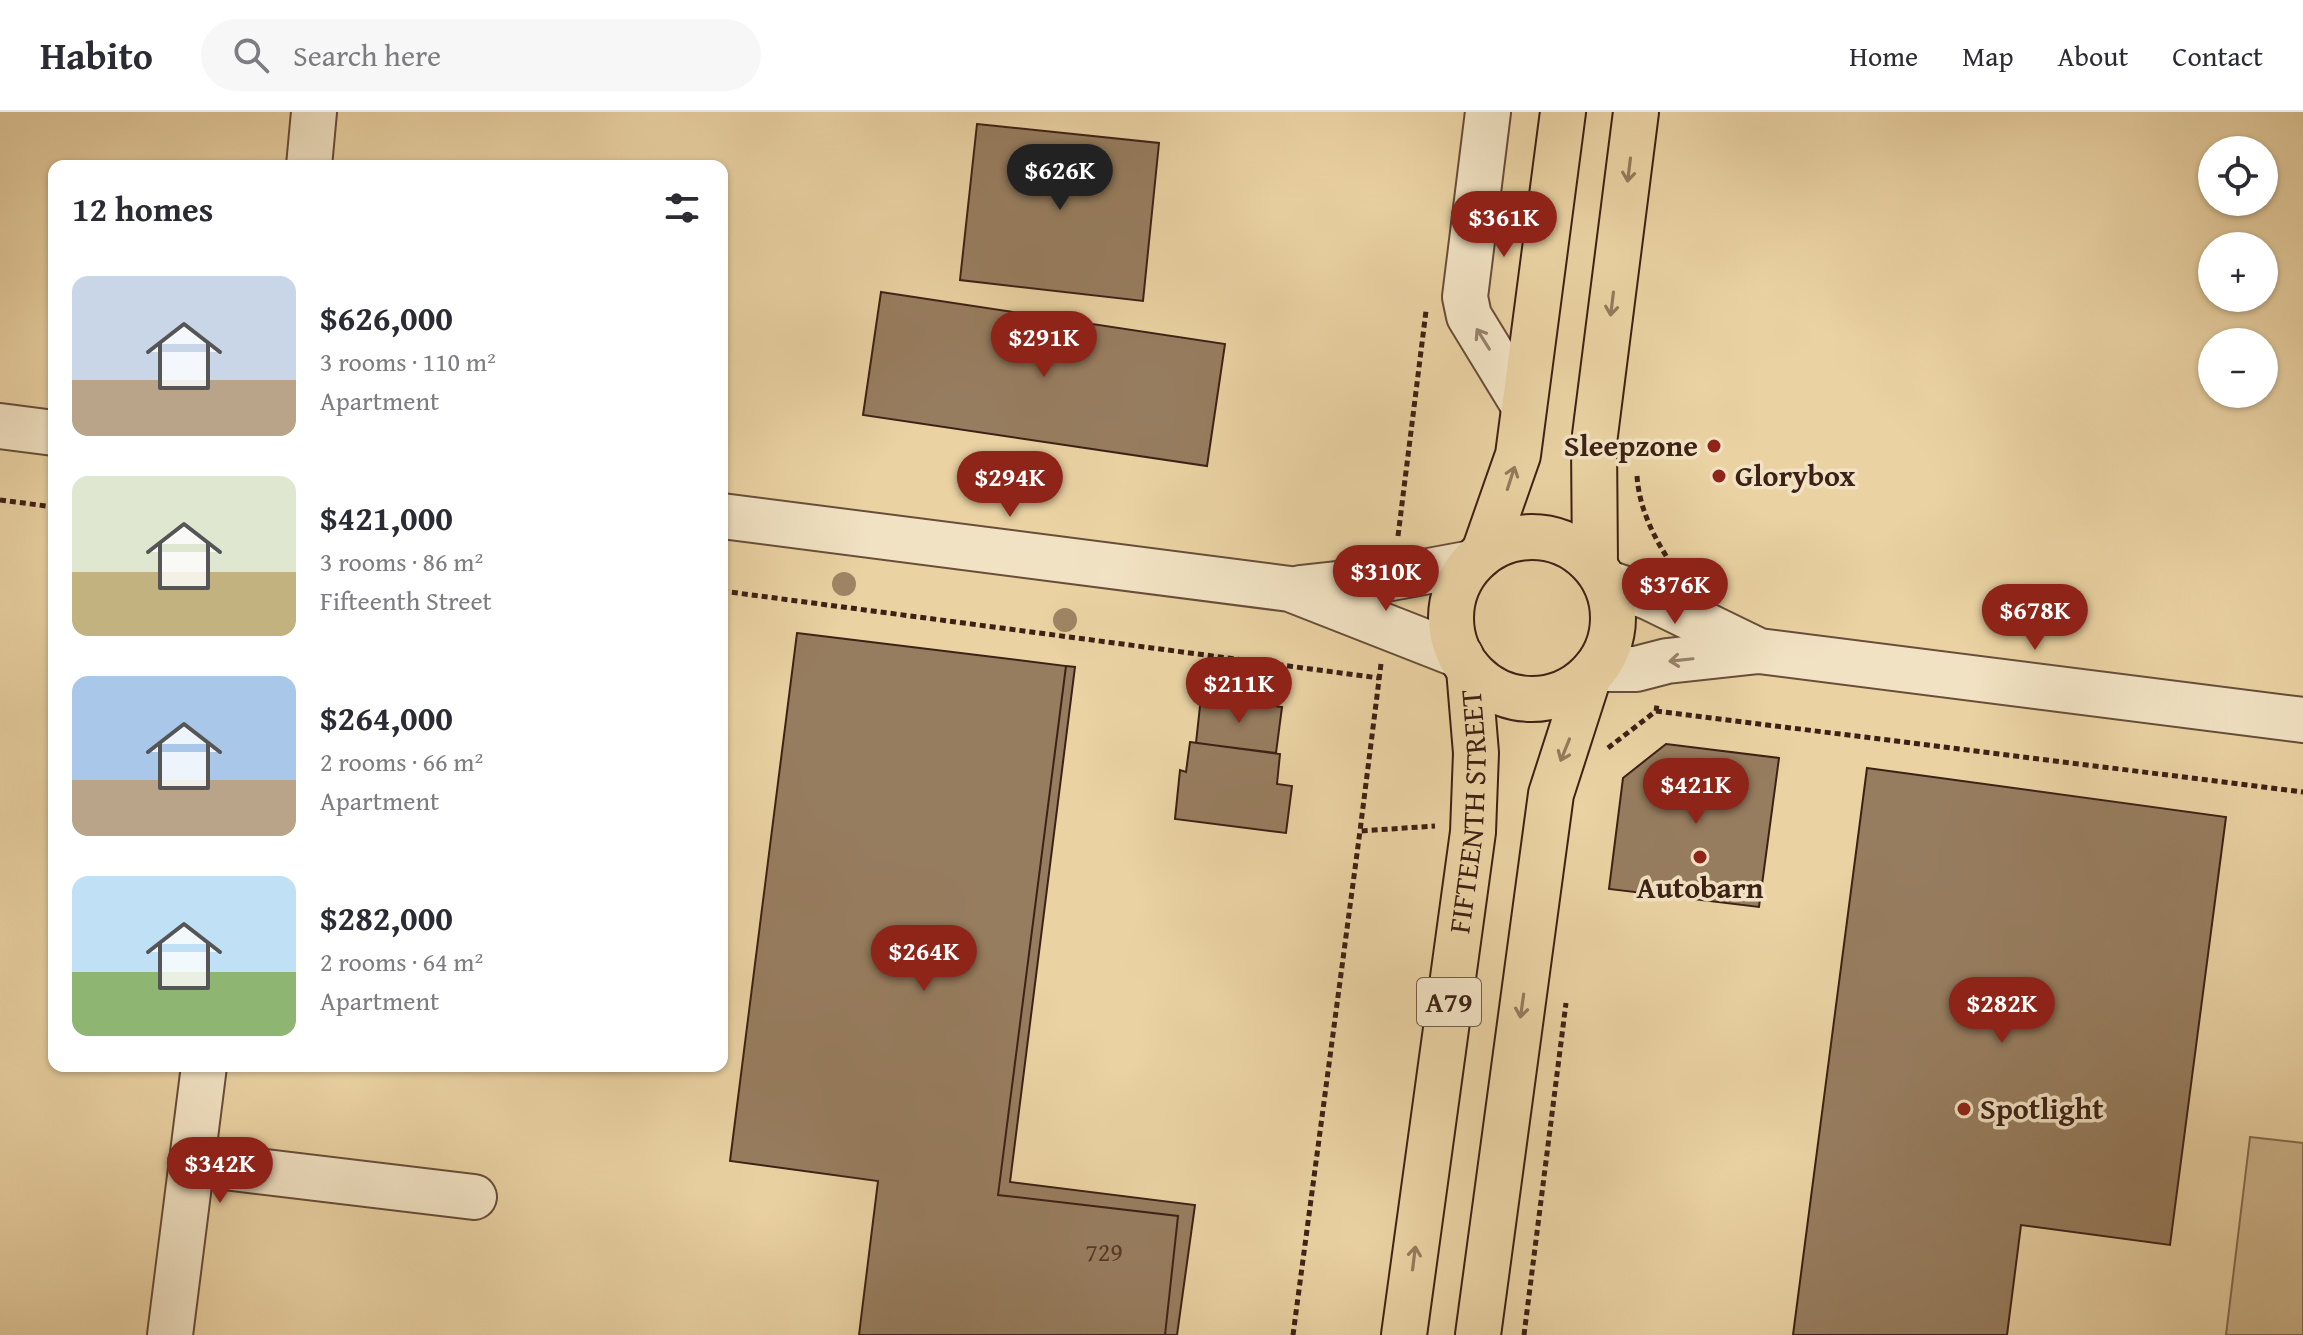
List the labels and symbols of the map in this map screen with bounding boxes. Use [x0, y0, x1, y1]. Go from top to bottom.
pin: $626K [1004, 144, 1116, 212]
one-way arrow [1621, 156, 1636, 182]
pin: $361K [1448, 191, 1560, 259]
one-way arrow [1604, 291, 1619, 317]
pin: $291K [988, 311, 1100, 379]
one-way arrow [1475, 329, 1491, 351]
place label: Sleepzone [1564, 423, 1698, 467]
marker: Sleepzone [1705, 437, 1723, 455]
pin: $294K [954, 451, 1066, 519]
place label: Glorybox [1735, 453, 1855, 497]
one-way arrow [1504, 466, 1519, 491]
marker: Glorybox [1710, 467, 1728, 485]
pin: $310K [1330, 545, 1442, 613]
pin: $376K [1619, 558, 1731, 626]
pin: $678K [1979, 584, 2091, 652]
one-way arrow [1668, 652, 1695, 667]
pin: $211K [1183, 657, 1295, 725]
street label: FIFTEENTH STREET [1436, 688, 1497, 936]
one-way arrow [1557, 738, 1572, 762]
pin: $421K [1640, 758, 1752, 826]
marker: Autobarn [1691, 848, 1709, 866]
place label: Autobarn [1636, 865, 1764, 909]
pin: $264K [868, 925, 980, 993]
pin: $282K [1946, 977, 2058, 1045]
road number: A79 [1417, 978, 1481, 1026]
one-way arrow [1514, 992, 1529, 1019]
place label: Spotlight [1980, 1086, 2104, 1130]
marker: Spotlight [1955, 1100, 1973, 1118]
pin: $342K [164, 1137, 276, 1205]
house number: 729 [1085, 1232, 1123, 1271]
one-way arrow [1407, 1246, 1422, 1271]

